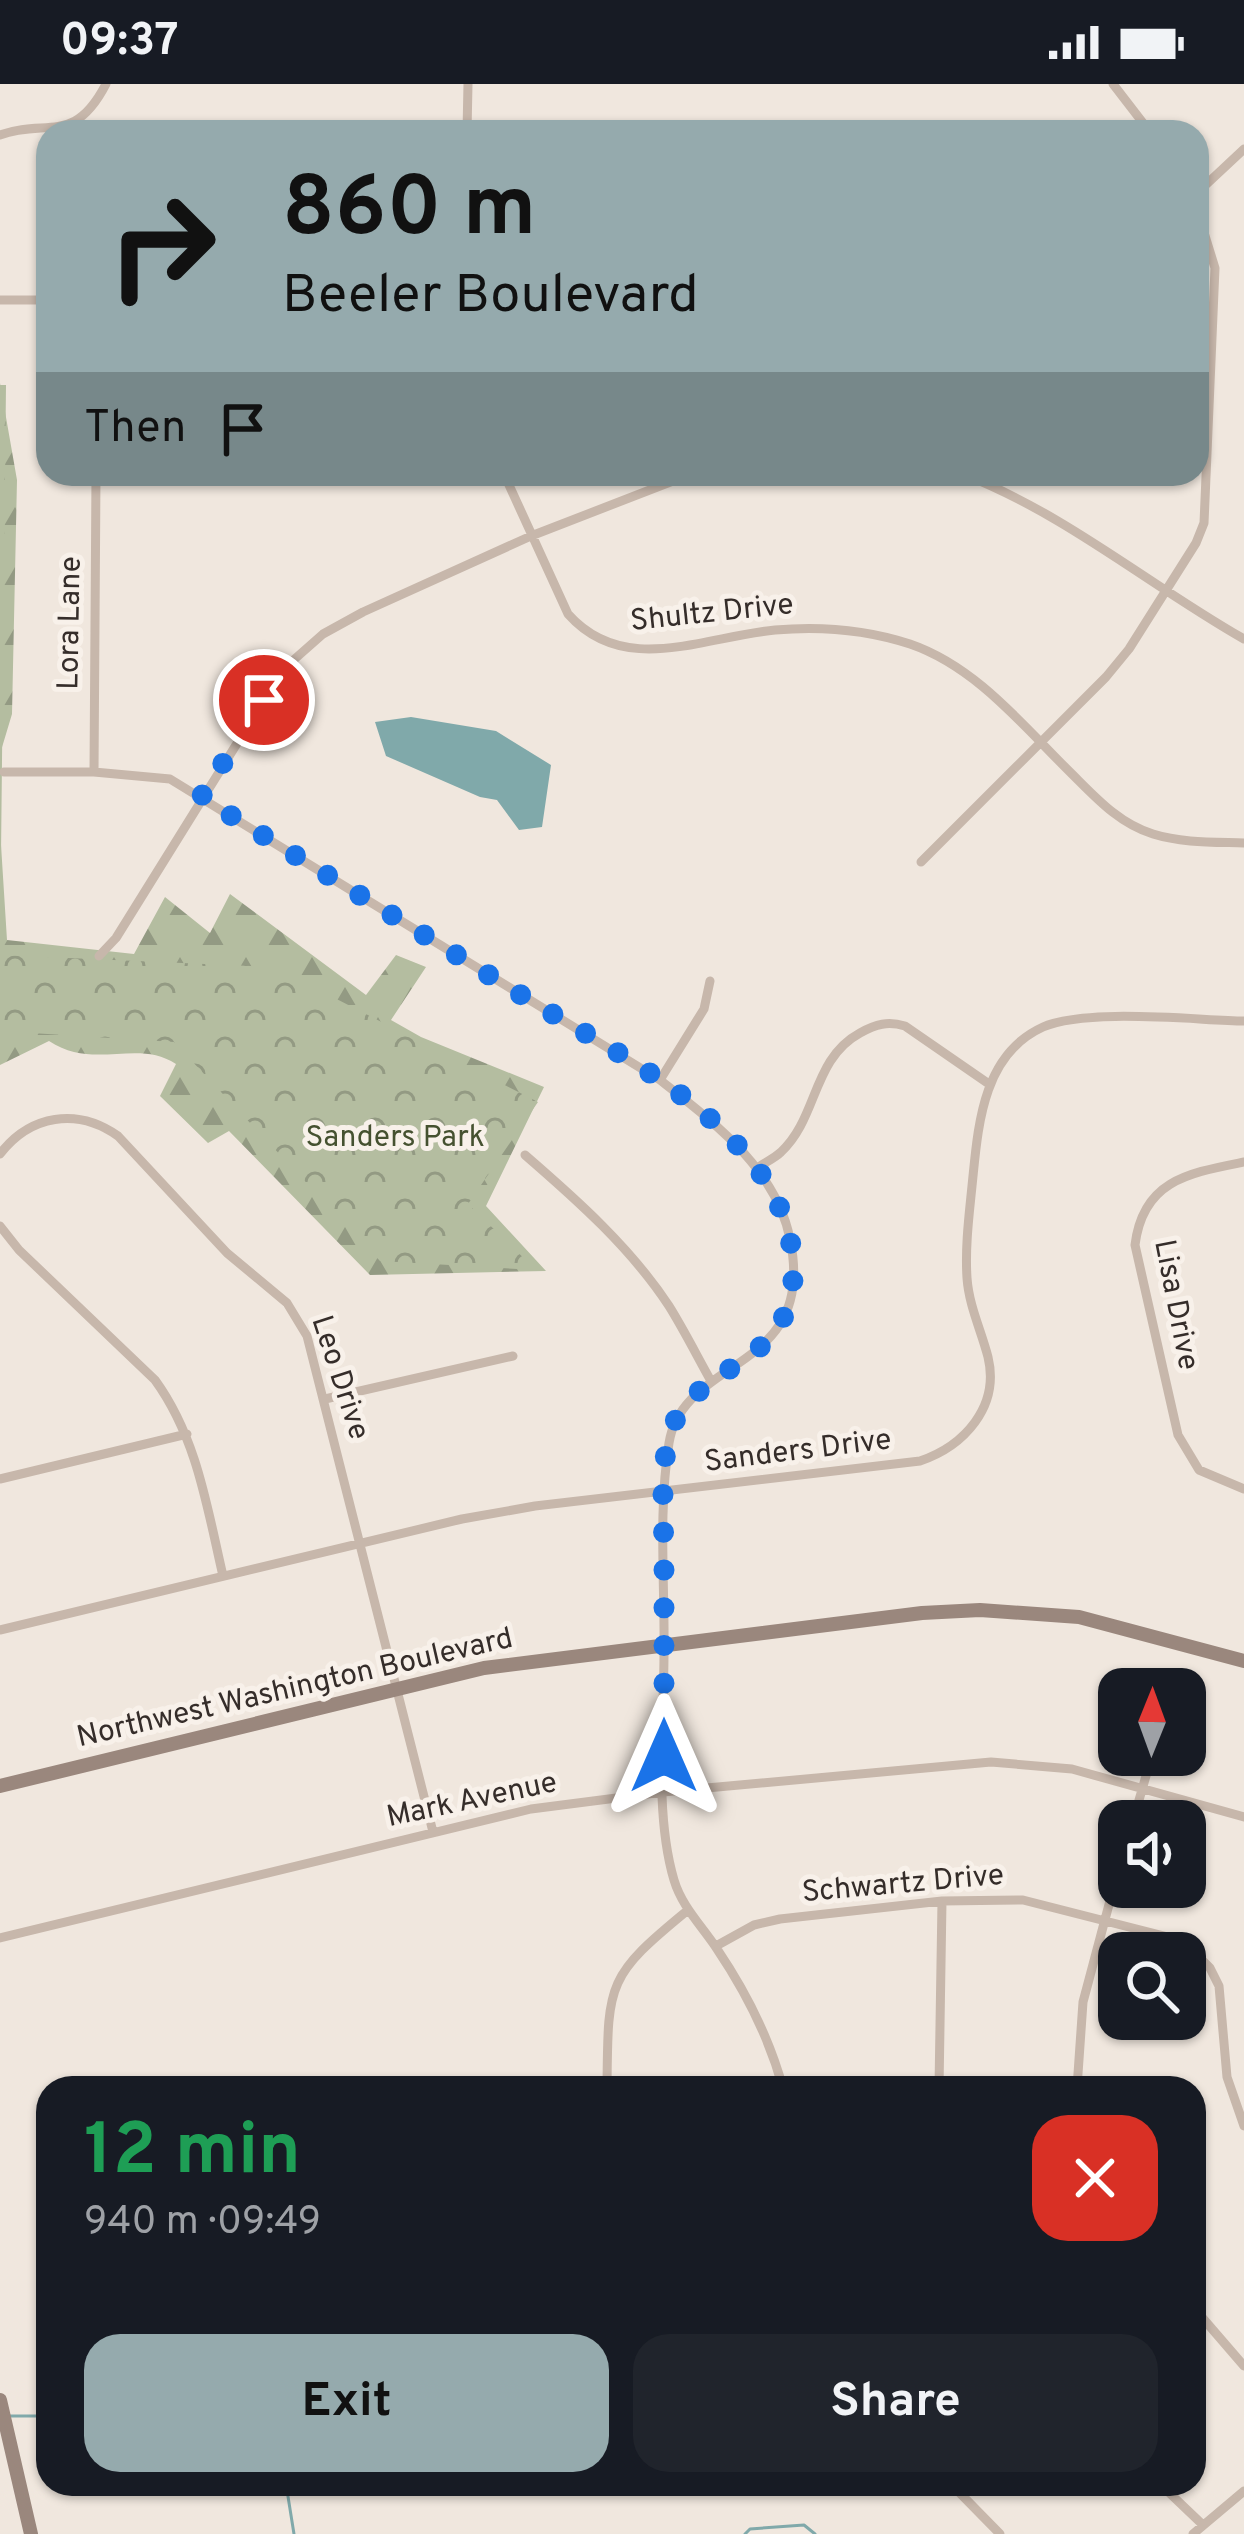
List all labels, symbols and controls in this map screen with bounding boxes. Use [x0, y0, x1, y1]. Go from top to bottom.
text: 09:37 [60, 14, 179, 71]
text: 860 m [282, 159, 536, 265]
icon: right [84, 168, 240, 324]
text: Beeler Boulevard [282, 263, 699, 332]
icon: arrive [210, 396, 276, 462]
text: Then [84, 401, 186, 458]
street label: Lora Lane [51, 556, 91, 690]
street label: Shultz Drive [629, 587, 795, 641]
pin [213, 649, 315, 751]
icon: arrive [231, 667, 297, 733]
park label: Sanders Park [305, 1120, 485, 1157]
street label: Lisa Drive [1144, 1237, 1206, 1373]
street label: Leo Drive [302, 1311, 376, 1445]
street label: Sanders Drive [702, 1422, 894, 1482]
street label: Northwest Washington Boulevard [73, 1621, 517, 1757]
north arrow [1098, 1668, 1206, 1776]
map controls [1098, 1668, 1206, 2040]
position arrow [601, 1693, 727, 1819]
street label: Mark Avenue [384, 1765, 560, 1837]
button: sound [1098, 1800, 1206, 1908]
street label: Schwartz Drive [800, 1858, 1006, 1912]
button: search [1098, 1932, 1206, 2040]
text: 12 min [84, 2108, 301, 2200]
button: close [1032, 2115, 1158, 2241]
text: 940 m · 09:49 [84, 2199, 321, 2248]
button: Exit [84, 2334, 609, 2472]
button: Share [633, 2334, 1158, 2472]

